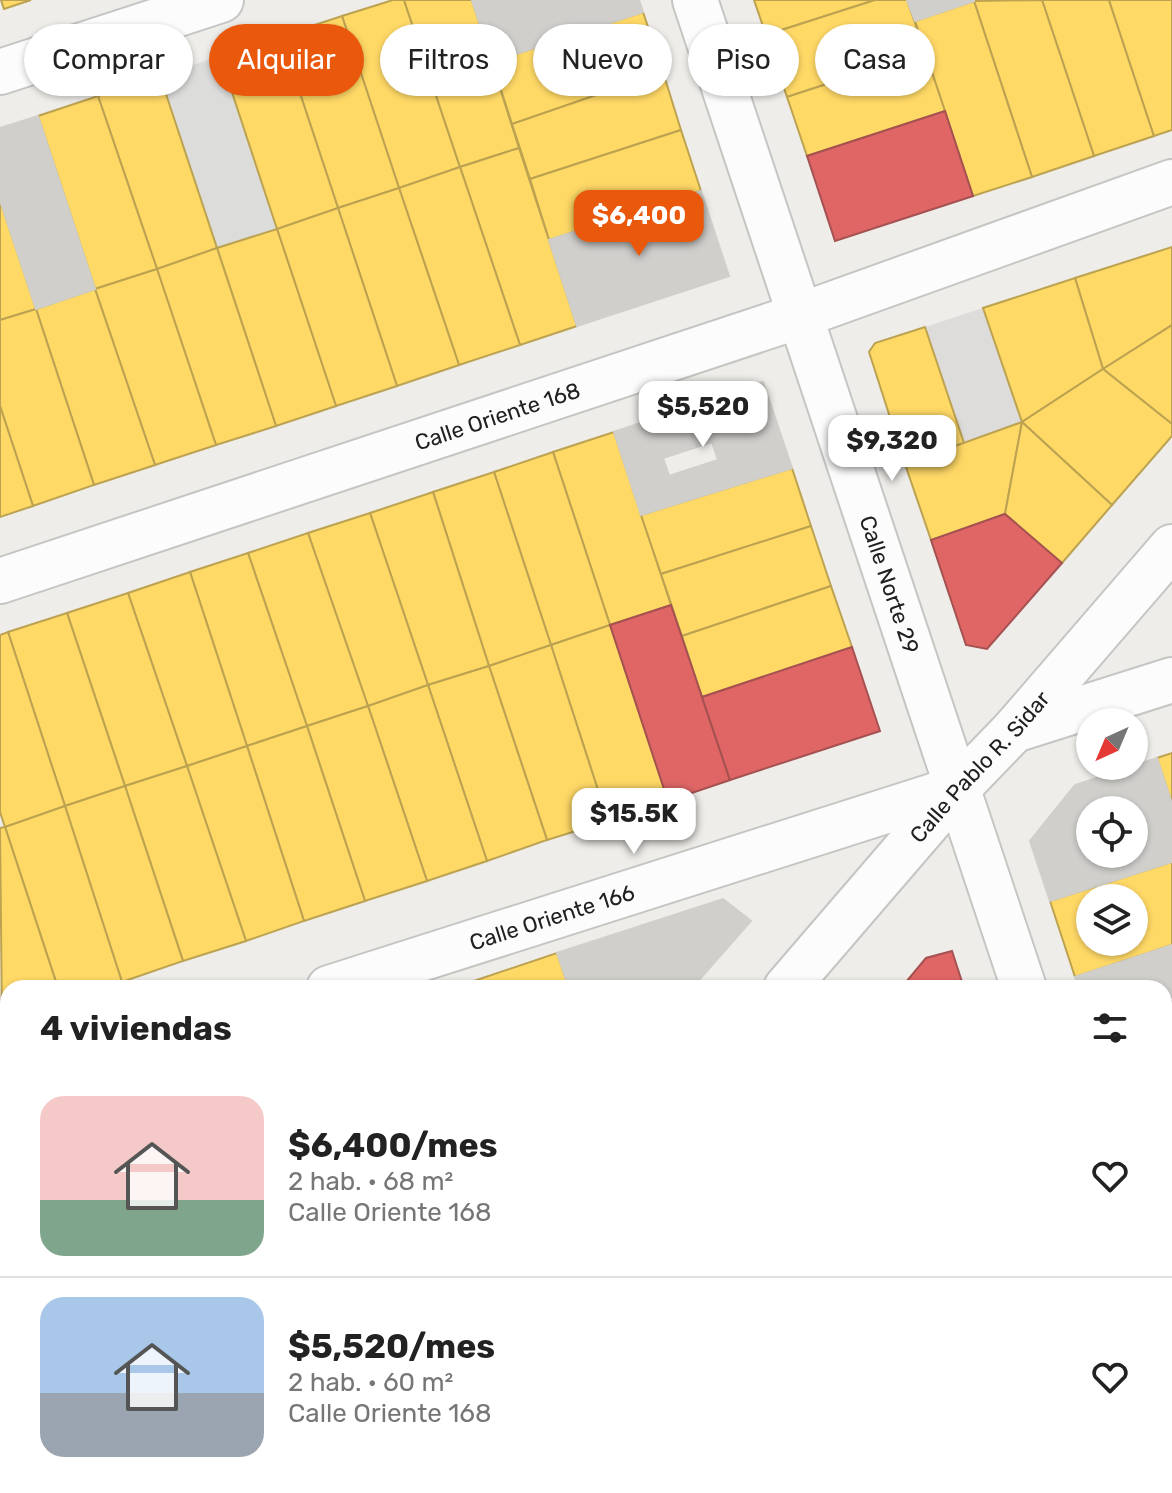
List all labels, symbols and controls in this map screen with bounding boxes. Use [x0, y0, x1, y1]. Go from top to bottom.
chip: Comprar [24, 24, 193, 96]
chip: Alquilar [209, 24, 364, 96]
chip: Filtros [380, 24, 517, 96]
chip: Nuevo [533, 24, 672, 96]
chip: Piso [688, 24, 799, 96]
chip: Casa [815, 24, 935, 96]
pin: $6,400 [574, 190, 704, 258]
text: $6,400 [592, 200, 686, 231]
street label: Calle Oriente 168 [411, 376, 583, 456]
pin: $5,520 [638, 381, 768, 449]
text: $5,520 [657, 391, 749, 422]
pin: $9,320 [827, 415, 957, 483]
text: $9,320 [846, 425, 938, 456]
street label: Calle Norte 29 [854, 512, 925, 657]
street label: Calle Pablo R. Sidar [904, 685, 1056, 848]
north arrow [1076, 708, 1148, 780]
map controls [1076, 708, 1148, 956]
pin: $15.5K [569, 788, 699, 856]
button: locate [1076, 796, 1148, 868]
text: $15.5K [590, 798, 678, 829]
street label: Calle Oriente 166 [466, 878, 638, 956]
button: layers [1076, 884, 1148, 956]
icon: filters [1088, 1006, 1132, 1050]
text: 4 viviendas [40, 1008, 232, 1049]
text: $6,400/mes [288, 1125, 498, 1166]
icon: home [104, 1128, 200, 1224]
icon: heart [1088, 1154, 1132, 1198]
text: 2 hab. · 68 m² [288, 1166, 453, 1197]
text: Calle Oriente 168 [288, 1197, 492, 1228]
text: $5,520/mes [288, 1326, 495, 1367]
icon: home [104, 1329, 200, 1425]
icon: heart [1088, 1355, 1132, 1399]
text: 2 hab. · 60 m² [288, 1367, 453, 1398]
text: Calle Oriente 168 [288, 1398, 492, 1429]

